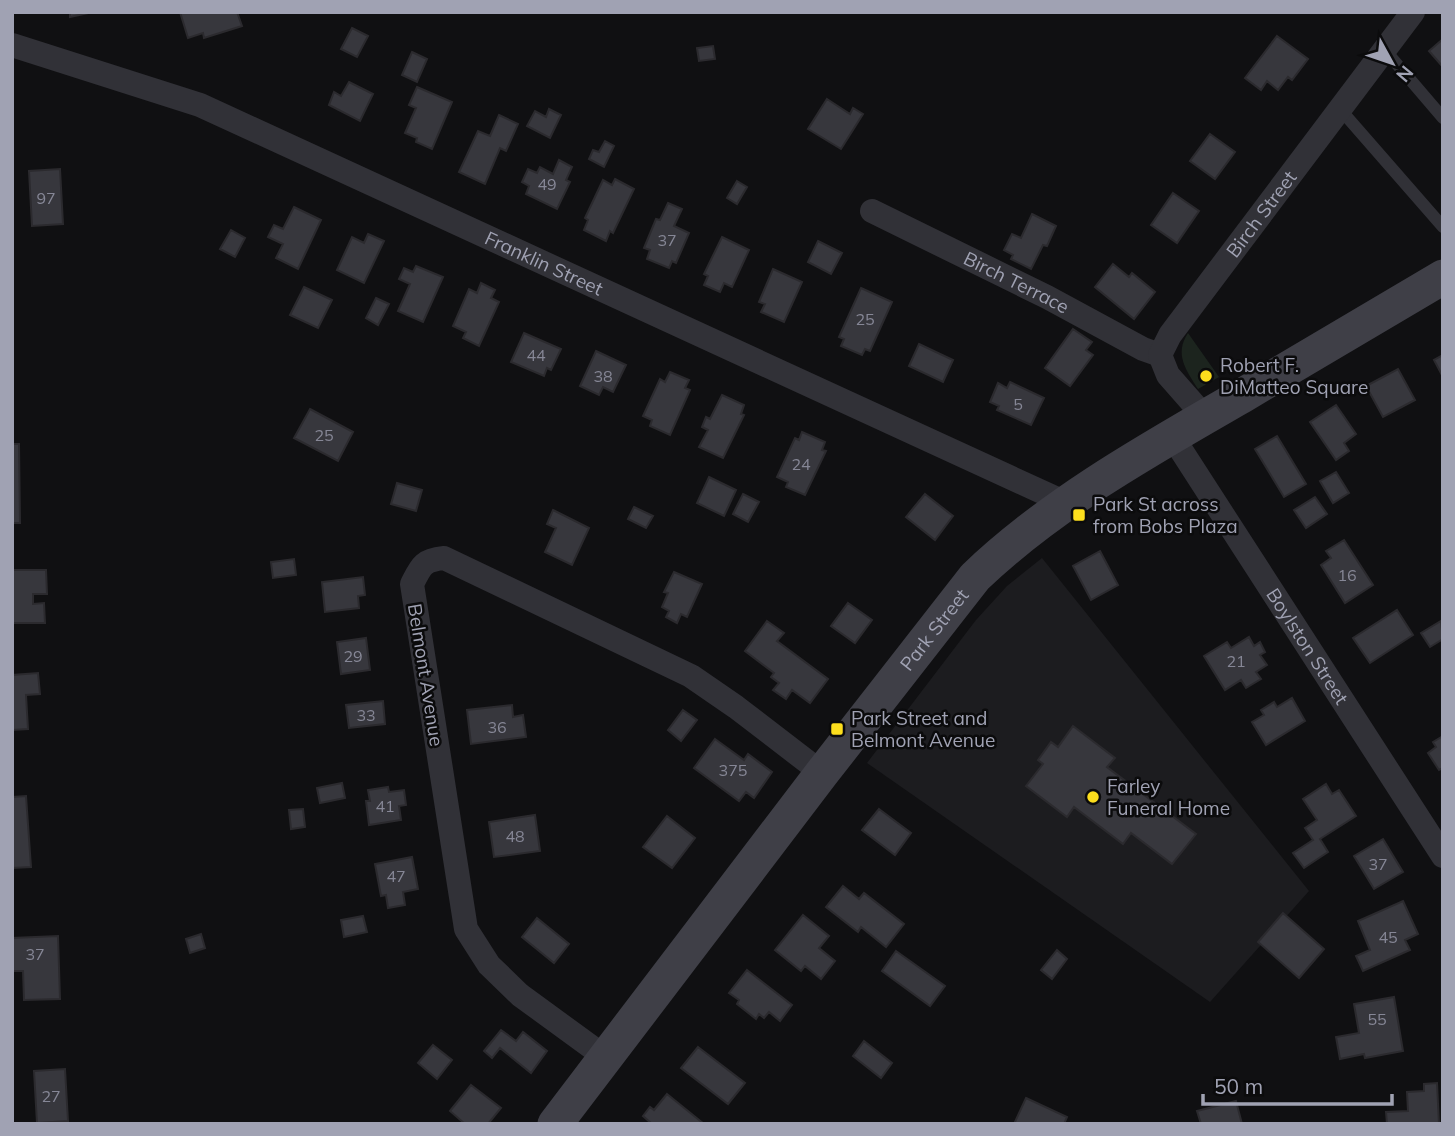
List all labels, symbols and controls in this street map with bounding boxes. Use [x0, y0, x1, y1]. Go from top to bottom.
north arrow [1357, 28, 1427, 98]
text: N [1391, 61, 1419, 87]
street label: Birch Street [1221, 166, 1302, 262]
house number: 49 [537, 174, 557, 194]
house number: 97 [36, 188, 56, 208]
street label: Franklin Street [481, 226, 607, 301]
house number: 37 [657, 230, 677, 250]
street label: Birch Terrace [960, 246, 1073, 319]
house number: 25 [855, 309, 875, 329]
house number: 44 [526, 345, 546, 365]
place label: Robert F. DiMatteo Square [1220, 353, 1368, 399]
house number: 38 [593, 366, 613, 386]
marker: Robert F. DiMatteo Square [1198, 368, 1214, 384]
house number: 5 [1013, 394, 1023, 414]
house number: 25 [314, 425, 334, 445]
house number: 24 [791, 454, 811, 474]
place label: Park St across from Bobs Plaza [1093, 492, 1238, 538]
marker: Park St across from Bobs Plaza [1071, 507, 1087, 523]
house number: 16 [1337, 565, 1357, 585]
street label: Park Street [894, 583, 974, 675]
street label: Boylston Street [1261, 583, 1354, 709]
street label: Belmont Avenue [403, 602, 449, 748]
house number: 29 [343, 646, 363, 666]
house number: 21 [1226, 651, 1246, 671]
house number: 33 [356, 705, 376, 725]
place label: Park Street and Belmont Avenue [851, 706, 995, 752]
house number: 36 [487, 717, 507, 737]
marker: Park Street and Belmont Avenue [829, 721, 845, 737]
house number: 375 [719, 760, 747, 780]
place label: Farley Funeral Home [1107, 774, 1230, 820]
marker: Farley Funeral Home [1085, 789, 1101, 805]
house number: 41 [375, 796, 395, 816]
house number: 48 [505, 826, 525, 846]
house number: 37 [1368, 854, 1388, 874]
house number: 47 [386, 866, 406, 886]
house number: 45 [1378, 927, 1398, 947]
house number: 37 [25, 944, 45, 964]
house number: 55 [1367, 1009, 1387, 1029]
scale bar [1203, 1062, 1392, 1106]
text: 50 m [1214, 1073, 1263, 1099]
house number: 27 [41, 1086, 61, 1106]

